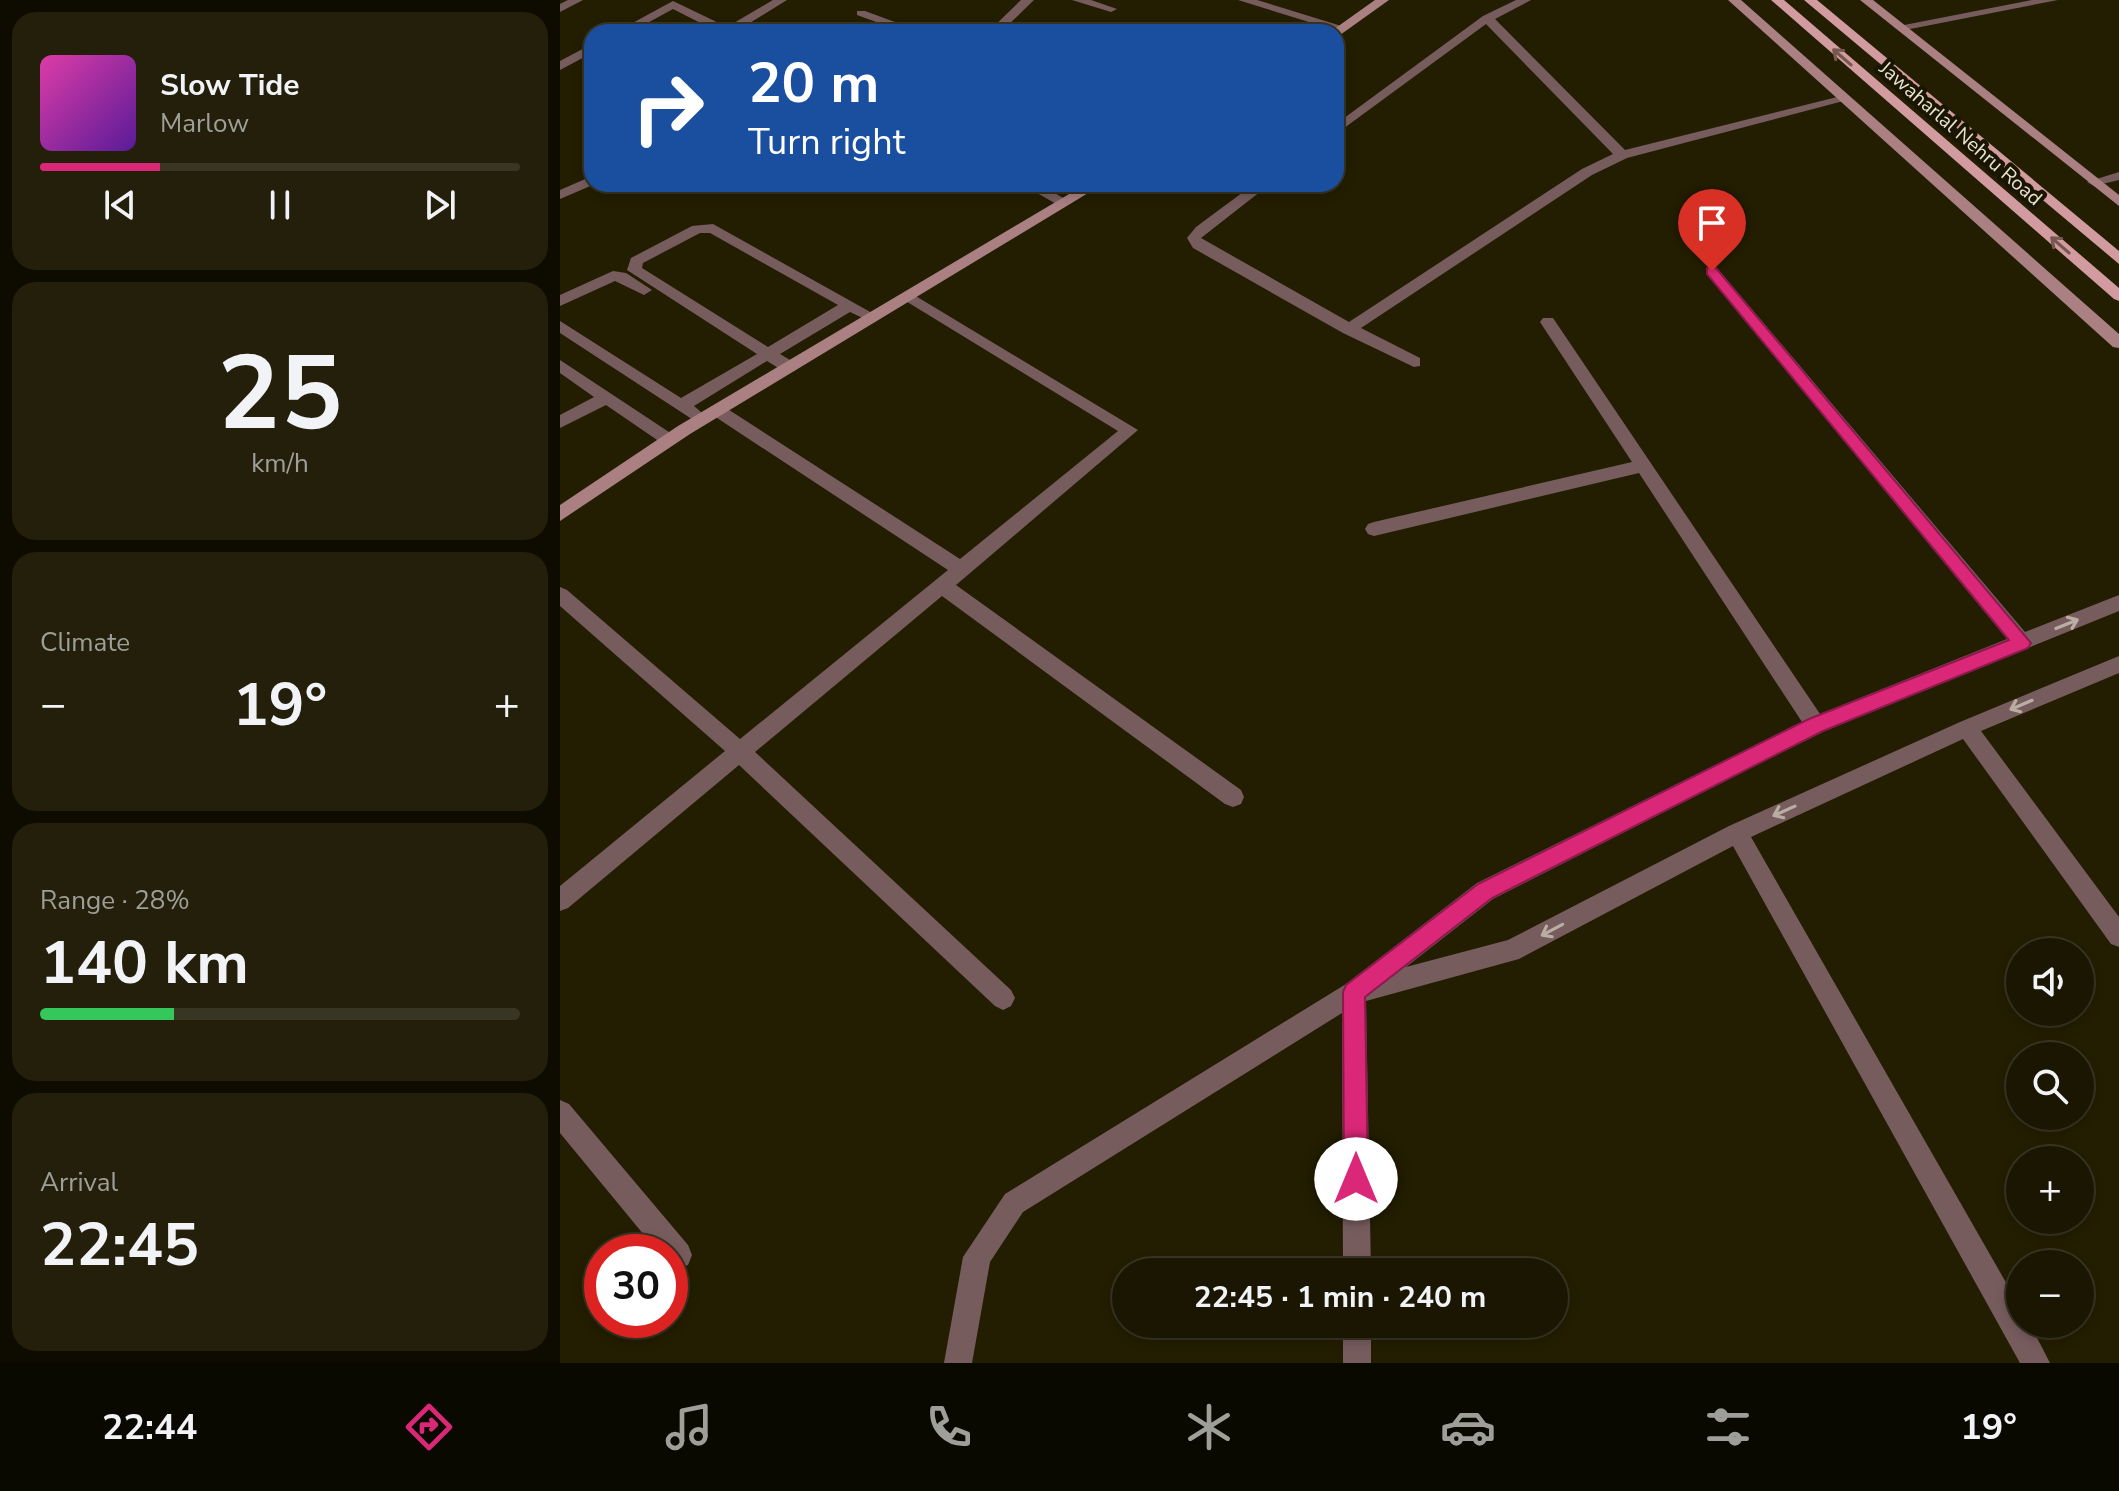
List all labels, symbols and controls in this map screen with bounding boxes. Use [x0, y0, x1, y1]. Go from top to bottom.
text: 20 m [748, 45, 879, 122]
one-way arrow [1833, 48, 1853, 66]
street label: Jawaharlal Nehru Road [1873, 54, 2048, 212]
icon: right [616, 56, 720, 160]
text: Slow Tide [160, 65, 300, 106]
text: Marlow [160, 106, 249, 141]
text: Turn right [748, 118, 905, 167]
icon: previous [98, 183, 142, 227]
icon: pause [258, 183, 302, 227]
icon: next [418, 183, 462, 227]
pin [1678, 189, 1746, 271]
icon: arrive [1690, 201, 1734, 245]
one-way arrow [2050, 236, 2071, 254]
text: 25 [218, 323, 342, 465]
text: km/h [251, 446, 309, 481]
one-way arrow [2054, 616, 2079, 631]
text: Climate [40, 625, 130, 660]
text: 19° [233, 664, 327, 746]
text: − [40, 675, 66, 735]
text: + [494, 675, 520, 735]
one-way arrow [2009, 699, 2034, 714]
one-way arrow [1772, 804, 1796, 819]
text: Range · 28% [40, 883, 190, 918]
text: 140 km [40, 922, 249, 1004]
one-way arrow [1541, 922, 1565, 938]
map controls [2006, 938, 2094, 1338]
button: sound [2006, 938, 2094, 1026]
button: search [2006, 1042, 2094, 1130]
position arrow [1314, 1137, 1398, 1221]
button: + [2006, 1146, 2094, 1234]
text: Arrival [40, 1165, 118, 1200]
text: 22:45 [40, 1204, 199, 1286]
speed limit sign: 30 [584, 1234, 688, 1338]
button: − [2006, 1250, 2094, 1338]
text: 22:45 · 1 min · 240 m [1194, 1277, 1486, 1318]
icon: directions [401, 1399, 457, 1455]
icon: music [661, 1399, 717, 1455]
icon: phone [921, 1399, 977, 1455]
icon: climate [1181, 1399, 1237, 1455]
icon: car [1440, 1399, 1496, 1455]
icon: filters [1700, 1399, 1756, 1455]
text: 22:44 [102, 1403, 197, 1452]
text: 19° [1960, 1403, 2017, 1452]

